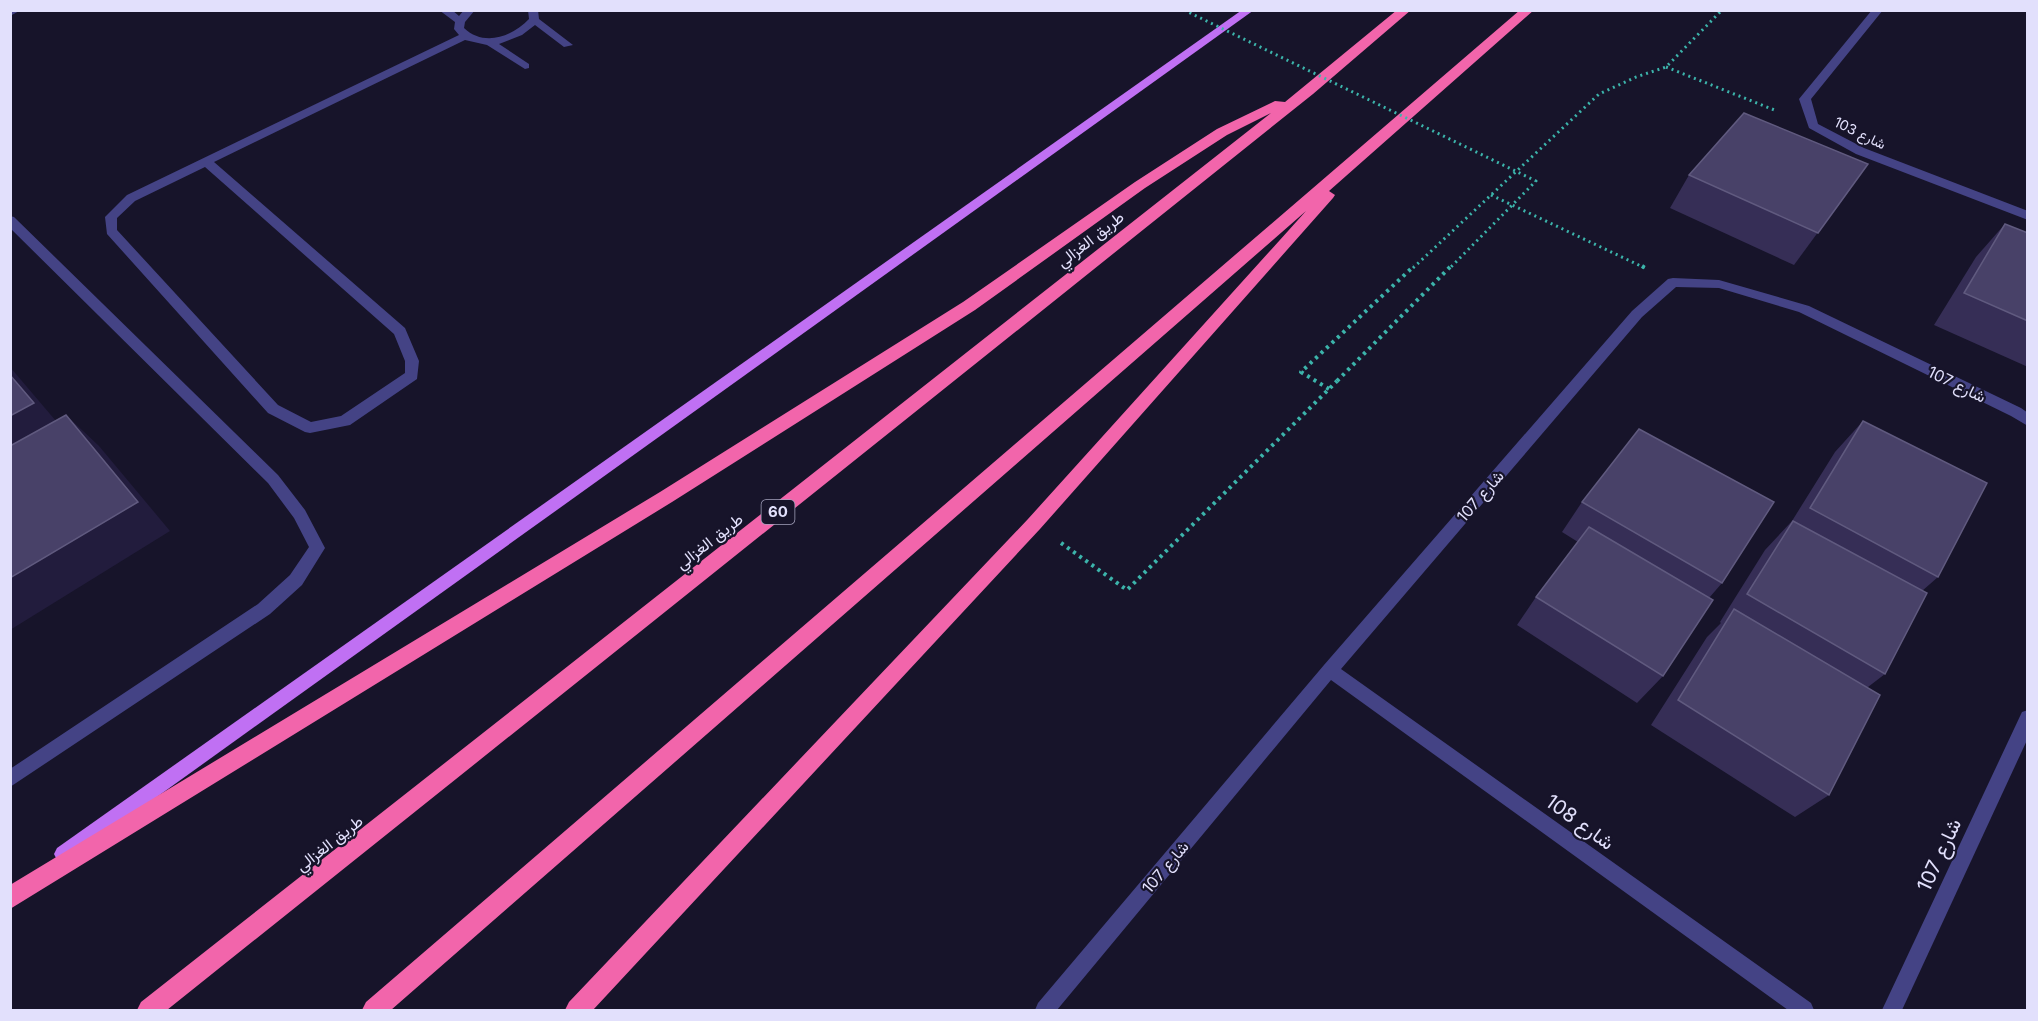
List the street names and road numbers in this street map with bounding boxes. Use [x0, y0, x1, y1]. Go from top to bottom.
street label: شارع 103 [1830, 113, 1889, 155]
street label: طريق الغزالي [1052, 207, 1130, 275]
street label: شارع 107 [1924, 361, 1989, 408]
street label: شارع 107 [1452, 466, 1509, 527]
road number: 60 [762, 500, 794, 524]
street label: طريق الغزالي [671, 509, 749, 577]
street label: شارع 108 [1540, 789, 1619, 857]
street label: طريق الغزالي [291, 811, 369, 879]
street label: شارع 107 [1912, 815, 1968, 896]
street label: شارع 107 [1137, 837, 1194, 898]

